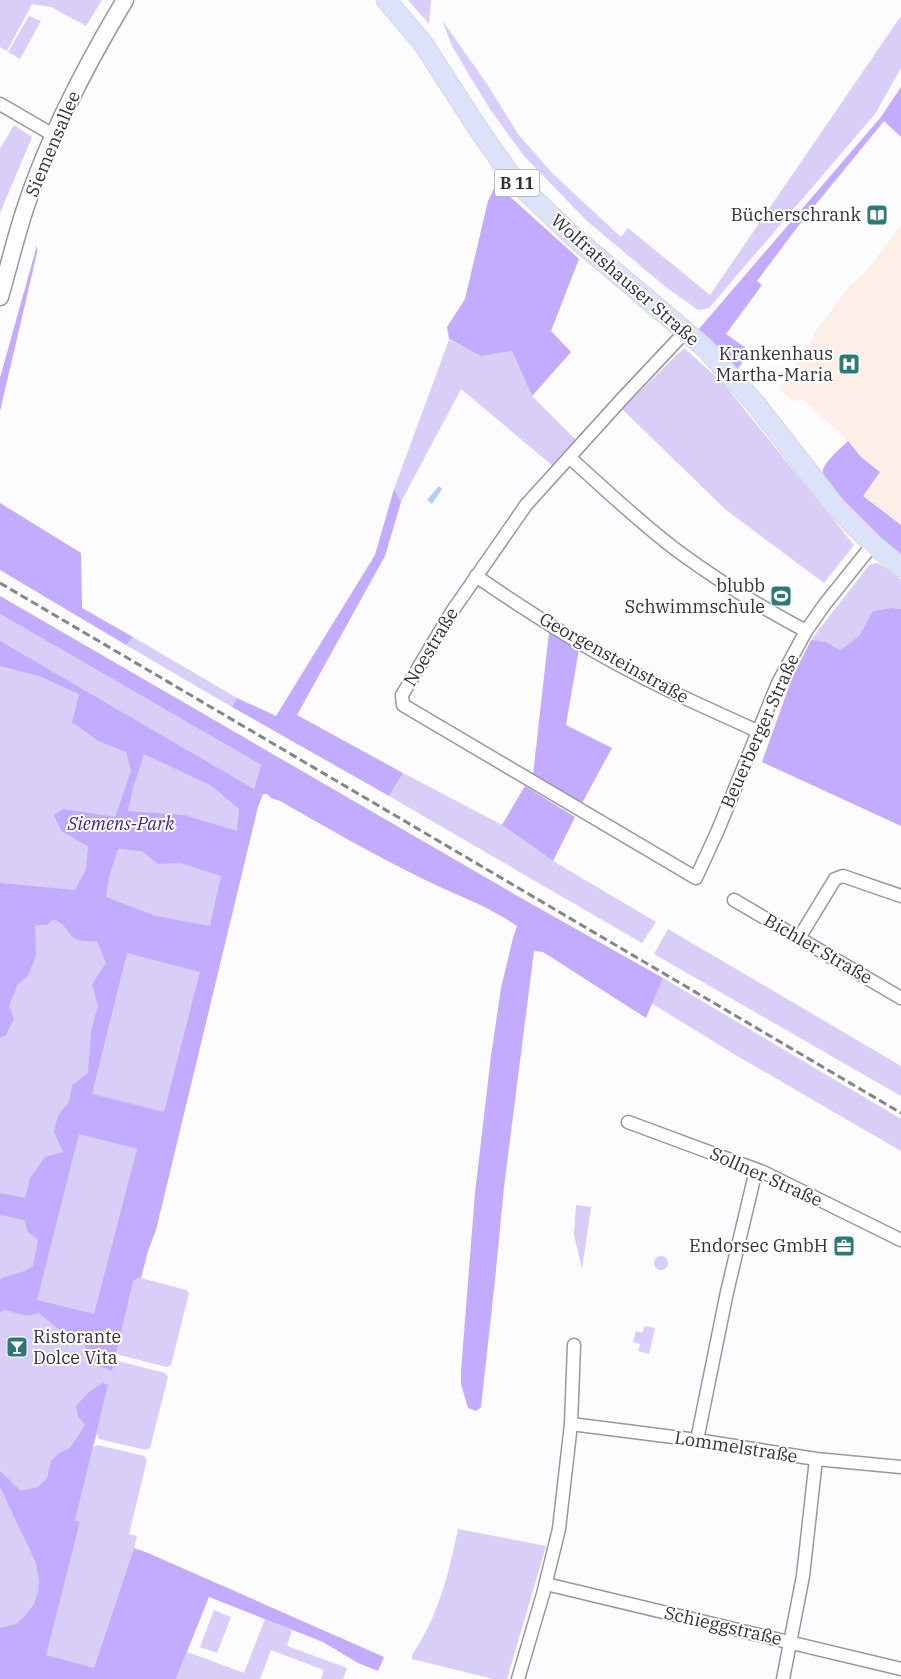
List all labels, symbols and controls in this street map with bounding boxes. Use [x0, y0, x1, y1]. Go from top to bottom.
street label: Siemensallee [20, 87, 85, 200]
road number: B 11 [494, 170, 540, 197]
place label: Bücherschrank [731, 203, 861, 226]
library icon: Bücherschrank [865, 203, 889, 227]
street label: Wolfratshauser Straße [546, 209, 704, 351]
place label: Krankenhaus Martha-Maria [716, 342, 833, 386]
hospital icon: Krankenhaus Martha-Maria [837, 352, 861, 376]
place label: blubb Schwimmschule [625, 574, 765, 618]
sports icon: blubb Schwimmschule [769, 584, 793, 608]
street label: Noestraße [398, 603, 463, 690]
street label: Georgensteinstraße [535, 607, 693, 708]
street label: Beuerberger Straße [715, 650, 804, 812]
park label: Siemens-Park [67, 812, 175, 835]
street label: Bichler Straße [760, 908, 877, 989]
street label: Sollner Straße [706, 1141, 826, 1212]
place label: Endorsec GmbH [689, 1234, 828, 1257]
office icon: Endorsec GmbH [832, 1234, 856, 1258]
place label: Ristorante Dolce Vita [33, 1325, 121, 1369]
bar icon: Ristorante Dolce Vita [5, 1335, 29, 1359]
street label: Lommelstraße [673, 1425, 799, 1468]
street label: Schieggstraße [662, 1601, 784, 1650]

